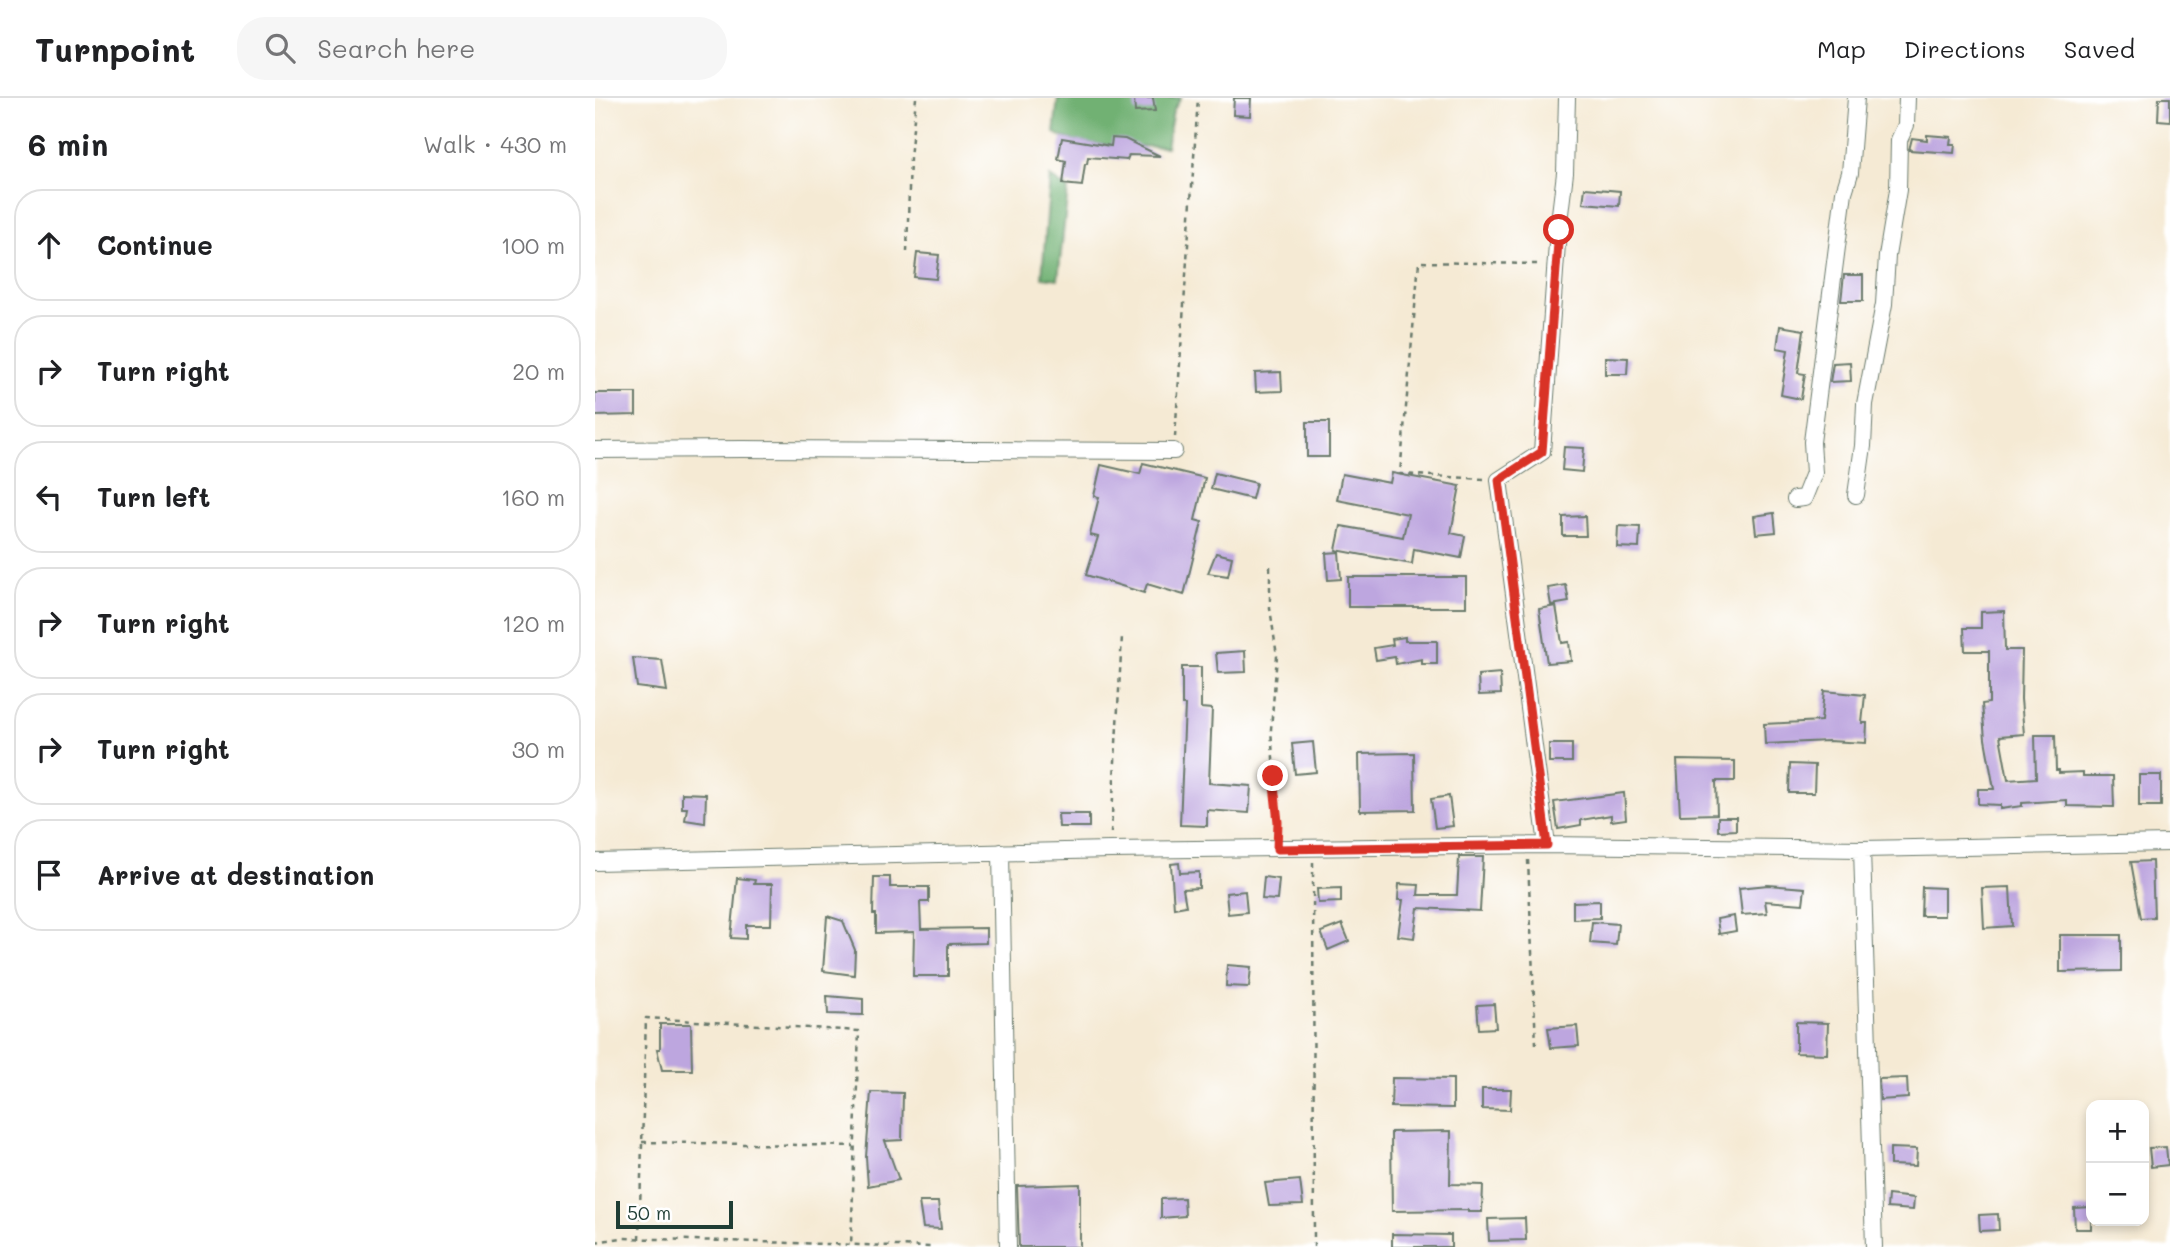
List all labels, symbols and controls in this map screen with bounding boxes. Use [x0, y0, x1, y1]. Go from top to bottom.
search box [237, 17, 727, 80]
text: Turnpoint [35, 27, 195, 70]
icon: search [261, 29, 299, 67]
text: Search here [317, 31, 475, 65]
text: Map [1817, 33, 1866, 64]
text: Directions [1904, 33, 2026, 64]
text: Saved [2064, 33, 2135, 64]
text: 6 min [28, 124, 108, 164]
text: Walk · 430 m [423, 129, 567, 159]
route start [1543, 214, 1574, 245]
icon: ahead [30, 226, 68, 264]
text: Continue [97, 228, 213, 262]
text: 100 m [501, 230, 565, 260]
icon: right [30, 352, 68, 390]
text: Turn right [97, 354, 230, 388]
text: 20 m [512, 356, 565, 386]
icon: left [30, 478, 68, 516]
text: Turn left [97, 480, 210, 514]
text: 160 m [501, 482, 565, 512]
icon: right [30, 604, 68, 642]
text: Turn right [97, 606, 230, 640]
text: 120 m [502, 608, 565, 638]
icon: right [30, 730, 68, 768]
text: Turn right [97, 732, 230, 766]
text: 30 m [512, 734, 565, 764]
route end [1257, 760, 1288, 791]
icon: arrive [30, 856, 68, 894]
text: Arrive at destination [97, 858, 374, 892]
map controls [2086, 1100, 2149, 1226]
button: + [2086, 1100, 2149, 1163]
button: − [2086, 1163, 2149, 1226]
scale bar [616, 1198, 733, 1230]
text: 50 m [627, 1200, 671, 1225]

